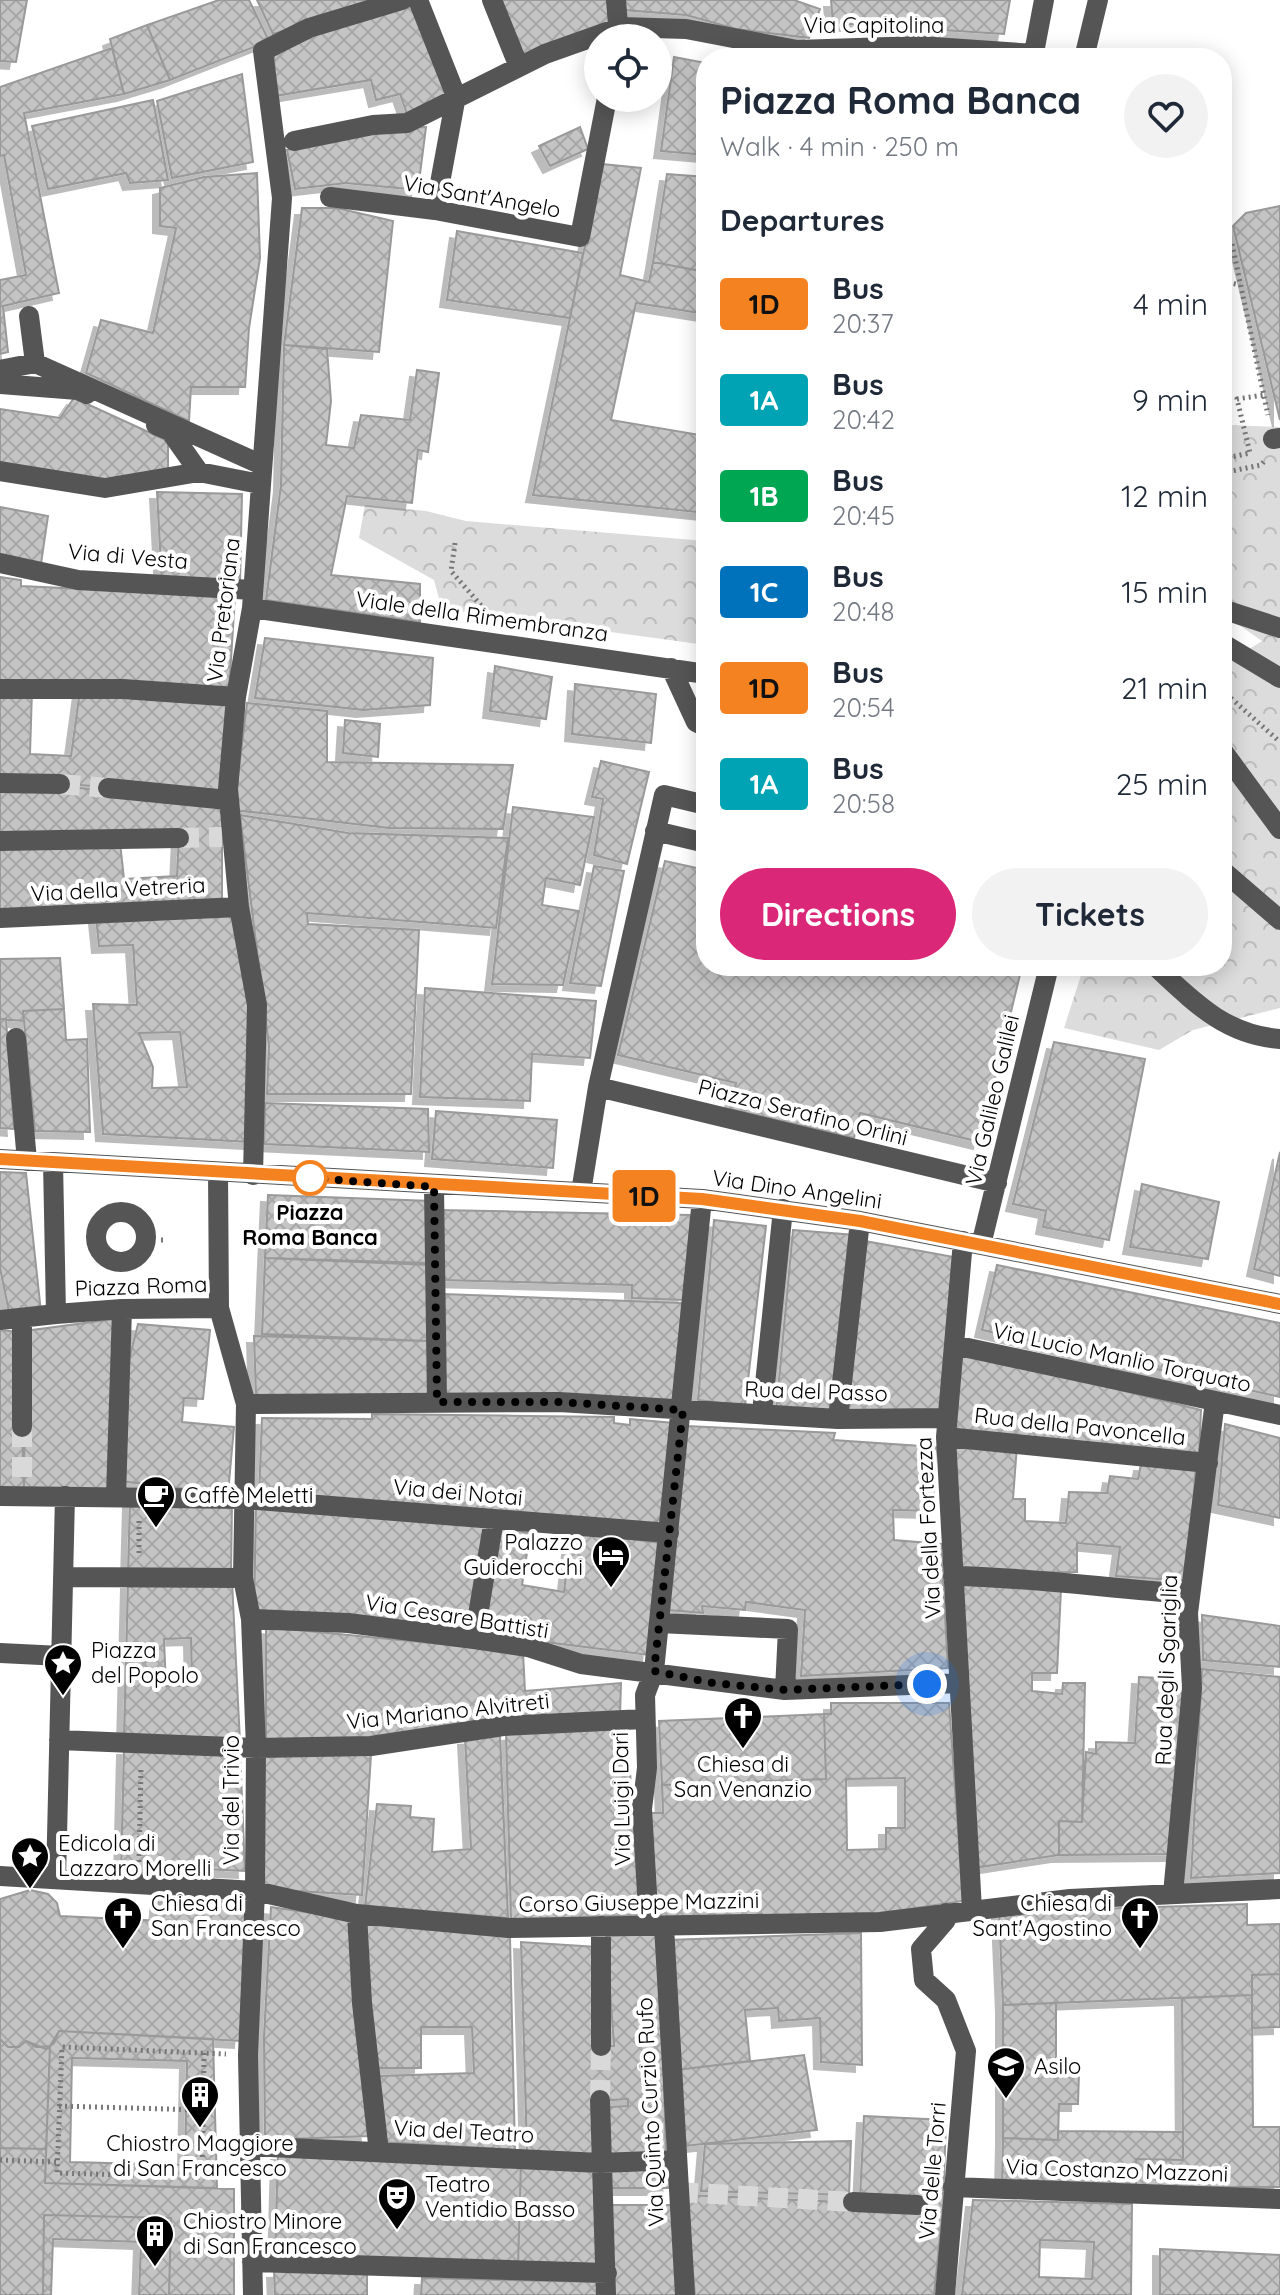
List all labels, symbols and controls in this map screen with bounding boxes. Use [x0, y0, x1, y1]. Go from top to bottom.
street label: Via Capitolina [804, 11, 944, 39]
map controls [584, 24, 672, 112]
button: locate [584, 24, 672, 112]
button: heart [1124, 74, 1208, 158]
text: Piazza Roma Banca [720, 76, 1081, 124]
text: Walk · 4 min · 250 m [720, 130, 959, 163]
street label: Via Sant'Angelo [401, 168, 563, 224]
text: Departures [720, 201, 885, 239]
text: Bus [832, 269, 884, 307]
text: 4 min [1133, 285, 1208, 323]
text: 1D [749, 286, 779, 321]
text: 20:37 [832, 307, 894, 340]
text: Bus [832, 365, 884, 403]
text: 9 min [1132, 381, 1208, 419]
text: 1A [750, 382, 778, 417]
text: 20:42 [832, 403, 895, 436]
text: Bus [832, 461, 884, 499]
text: 12 min [1121, 477, 1208, 515]
text: 1B [749, 478, 779, 513]
text: 20:45 [832, 499, 895, 532]
street label: Via Pretoriana [200, 536, 246, 684]
street label: Via di Vesta [67, 537, 189, 575]
text: Bus [832, 557, 884, 595]
text: 15 min [1121, 573, 1208, 611]
text: 1C [750, 574, 778, 609]
street label: Viale della Rimembranza [354, 584, 610, 648]
text: 20:48 [832, 595, 894, 628]
text: Bus [832, 653, 884, 691]
text: 21 min [1121, 669, 1208, 707]
text: 1D [749, 670, 779, 705]
text: 20:54 [832, 691, 895, 724]
text: Bus [832, 749, 884, 787]
text: 25 min [1116, 765, 1208, 803]
text: 1A [750, 766, 778, 801]
text: 20:58 [832, 787, 895, 820]
button: Directions [720, 868, 956, 960]
button: Tickets [972, 868, 1208, 960]
street label: Via della Vetreria [30, 870, 206, 908]
street label: Via Galileo Galilei [959, 1012, 1025, 1188]
street label: Piazza Serafino Orlini [695, 1072, 911, 1152]
marker: Piazza Roma Banca [293, 1161, 327, 1195]
street label: Via Dino Angelini [710, 1163, 884, 1215]
line badge: 1D [608, 1170, 680, 1222]
text: 1D [629, 1178, 659, 1213]
place label: Piazza Roma Banca [242, 1198, 378, 1251]
street label: Piazza Roma [74, 1270, 208, 1302]
street label: Via Lucio Manlio Torquato [990, 1316, 1254, 1398]
street label: Rua del Passo [744, 1375, 888, 1407]
street label: Rua della Pavoncella [973, 1401, 1187, 1451]
street label: Via della Fortezza [909, 1436, 947, 1620]
street label: Via dei Notai [392, 1472, 524, 1512]
cafe icon: Caffè Meletti [135, 1474, 177, 1529]
place label: Caffè Meletti [184, 1481, 314, 1509]
place label: Palazzo Guiderocchi [463, 1528, 583, 1581]
hotel icon: Palazzo Guiderocchi [590, 1534, 632, 1589]
street label: Rua degli Sgariglia [1149, 1574, 1183, 1766]
street label: Via Cesare Battisti [363, 1588, 551, 1644]
place label: Piazza del Popolo [91, 1636, 199, 1689]
place icon: Piazza del Popolo [42, 1642, 84, 1697]
your location [907, 1664, 947, 1704]
street label: Via Mariano Alvitreti [345, 1686, 551, 1736]
church icon: Chiesa di San Venanzio [722, 1695, 764, 1750]
street label: Via Luigi Dari [606, 1732, 636, 1866]
street label: Via del Trivio [217, 1735, 245, 1865]
place label: Chiesa di San Venanzio [674, 1750, 812, 1803]
place label: Edicola di Lazzaro Morelli [58, 1829, 211, 1882]
place icon: Edicola di Lazzaro Morelli [9, 1835, 51, 1890]
street label: Corso Giuseppe Mazzini [518, 1886, 760, 1918]
place label: Chiesa di San Francesco [151, 1889, 301, 1942]
place label: Chiesa di Sant'Agostino [973, 1889, 1112, 1942]
church icon: Chiesa di San Francesco [102, 1895, 144, 1950]
church icon: Chiesa di Sant'Agostino [1119, 1895, 1161, 1950]
street label: Via Quinto Curzio Rufo [630, 1997, 670, 2227]
school or university icon: Asilo [985, 2045, 1027, 2100]
place label: Asilo [1034, 2052, 1081, 2080]
building icon: Chiostro Maggiore di San Francesco [179, 2074, 221, 2129]
street label: Via delle Torri [912, 2101, 952, 2241]
street label: Via del Teatro [393, 2113, 535, 2149]
place label: Chiostro Maggiore di San Francesco [106, 2129, 294, 2182]
street label: Via Costanzo Mazzoni [1005, 2152, 1229, 2188]
place label: Teatro Ventidio Basso [425, 2170, 575, 2223]
theatre icon: Teatro Ventidio Basso [376, 2176, 418, 2231]
place label: Chiostro Minore di San Francesco [183, 2207, 357, 2260]
building icon: Chiostro Minore di San Francesco [134, 2213, 176, 2268]

